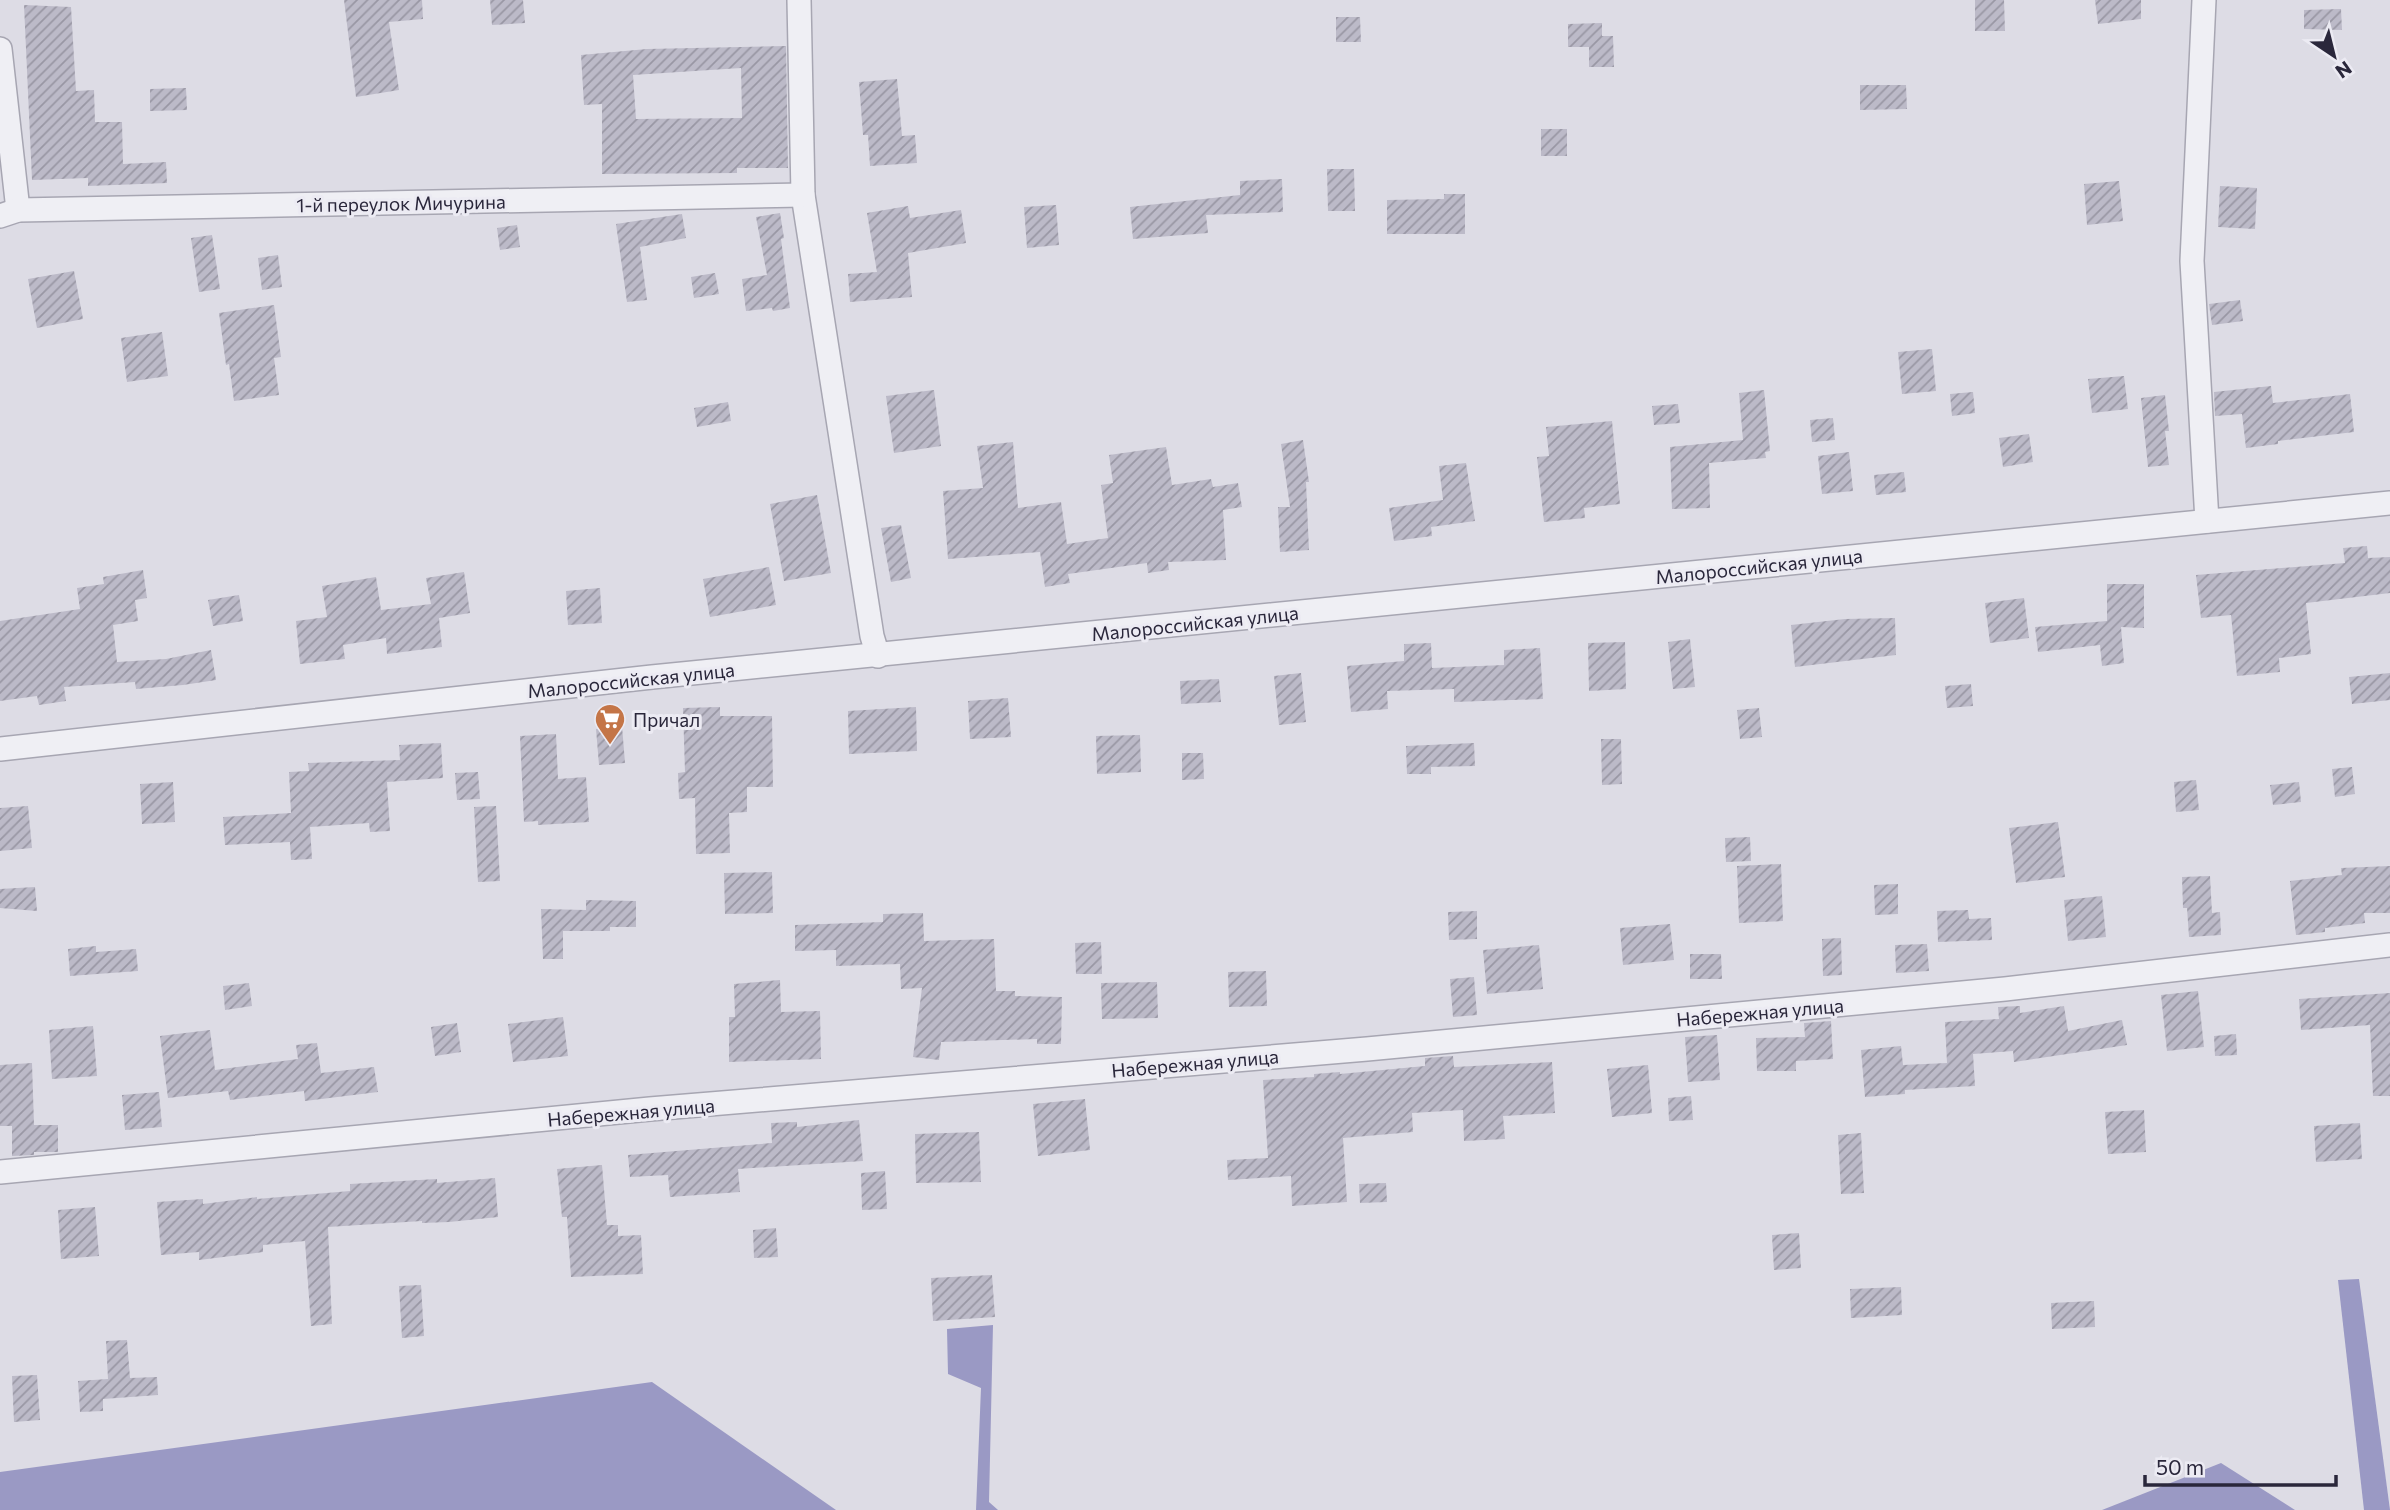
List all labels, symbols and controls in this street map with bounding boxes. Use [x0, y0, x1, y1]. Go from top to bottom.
north arrow [2299, 21, 2369, 91]
text: N [2332, 57, 2356, 84]
street label: 1-й переулок Мичурина [296, 190, 506, 216]
street label: Малороссийская улица [1654, 544, 1864, 588]
street label: Малороссийская улица [1090, 601, 1300, 645]
street label: Малороссийская улица [526, 658, 736, 702]
supermarket icon: Причал [593, 702, 627, 746]
place label: Причал [633, 708, 700, 731]
street label: Набережная улица [1675, 993, 1845, 1031]
street label: Набережная улица [1110, 1044, 1280, 1082]
street label: Набережная улица [546, 1093, 716, 1131]
scale bar [2145, 1444, 2336, 1488]
text: 50 m [2156, 1454, 2204, 1479]

